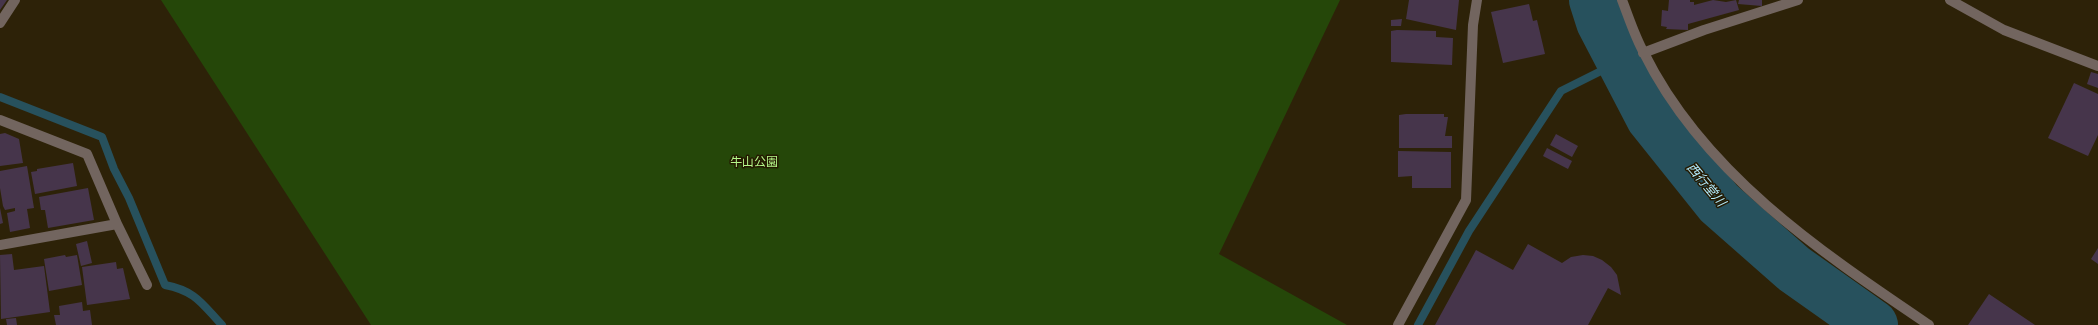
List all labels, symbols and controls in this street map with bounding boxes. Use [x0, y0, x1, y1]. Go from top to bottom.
park label: 牛山公園 [730, 155, 778, 169]
water label: 西行堂川 [1683, 160, 1729, 210]

